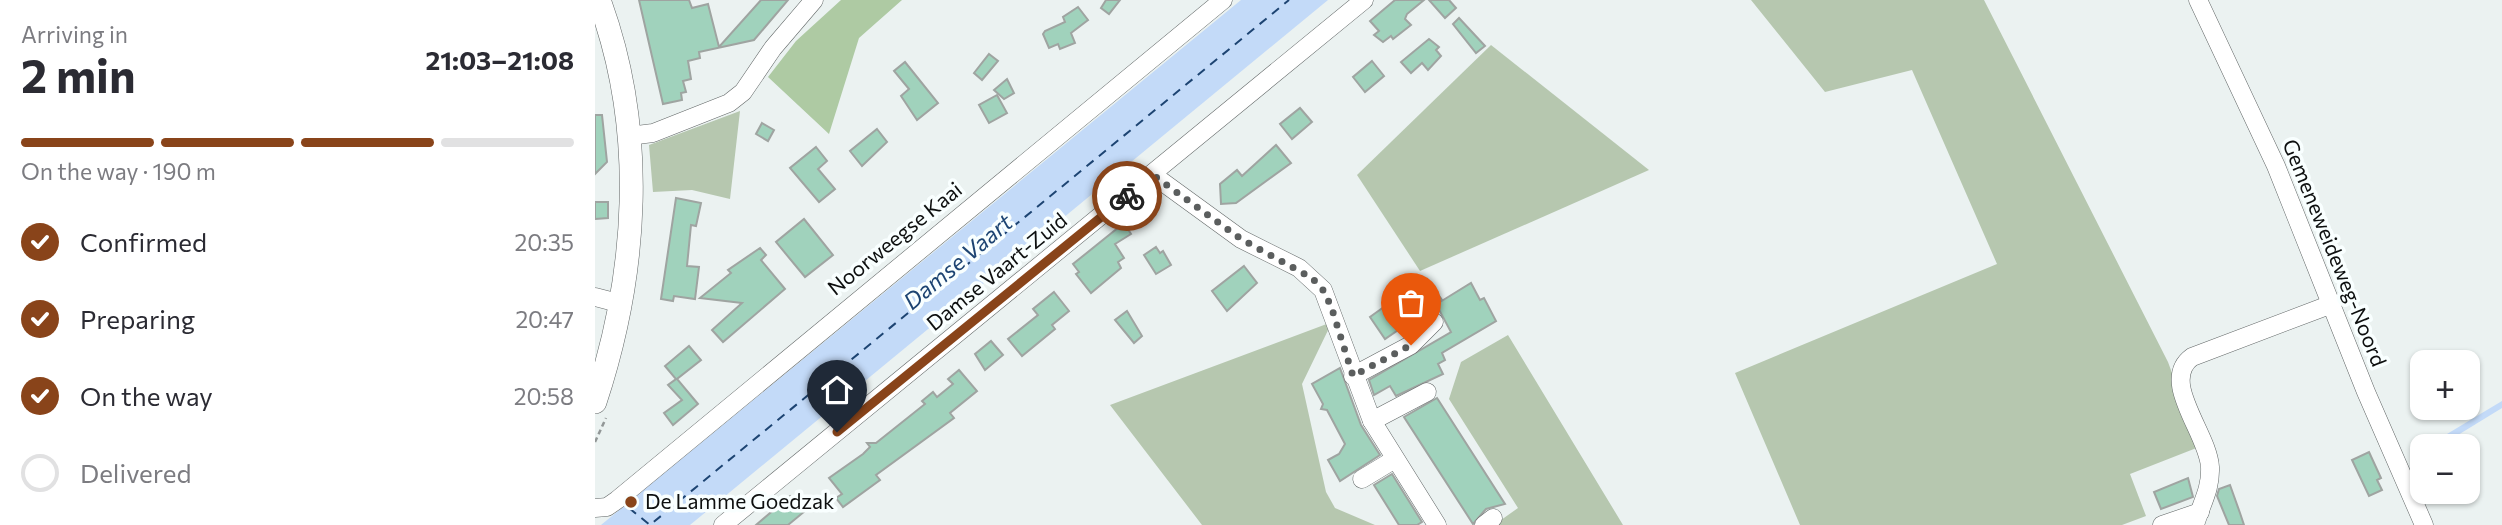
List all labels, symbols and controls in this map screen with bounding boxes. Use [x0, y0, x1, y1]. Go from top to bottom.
text: Arriving in [21, 20, 128, 48]
text: 21:03–21:08 [426, 44, 574, 75]
text: 2 min [21, 46, 136, 102]
street label: Gemeneweideweg-Noord [2278, 135, 2392, 370]
text: On the way · 190 m [21, 157, 216, 185]
courier [1092, 161, 1162, 231]
street label: Noorweegse Kaai [822, 176, 966, 300]
icon: bike [1108, 177, 1146, 215]
water label: Damse Vaart [897, 207, 1018, 315]
street label: Damse Vaart-Zuid [921, 207, 1071, 335]
icon: check [21, 223, 59, 261]
text: Confirmed [80, 226, 207, 257]
text: 20:35 [515, 228, 574, 256]
pin [1381, 273, 1441, 345]
icon: bag [1392, 284, 1430, 322]
icon: check [21, 300, 59, 338]
text: Preparing [80, 303, 195, 334]
text: 20:47 [515, 305, 574, 333]
map controls [2410, 350, 2480, 504]
button: + [2410, 350, 2480, 420]
pin [807, 360, 867, 432]
icon: home [818, 371, 856, 409]
icon: check [21, 377, 59, 415]
text: On the way [80, 380, 213, 411]
text: 20:58 [514, 382, 574, 410]
button: − [2410, 434, 2480, 504]
text: Delivered [80, 457, 191, 488]
place label: De Lamme Goedzak [645, 488, 834, 513]
marker: De Lamme Goedzak [623, 494, 639, 510]

